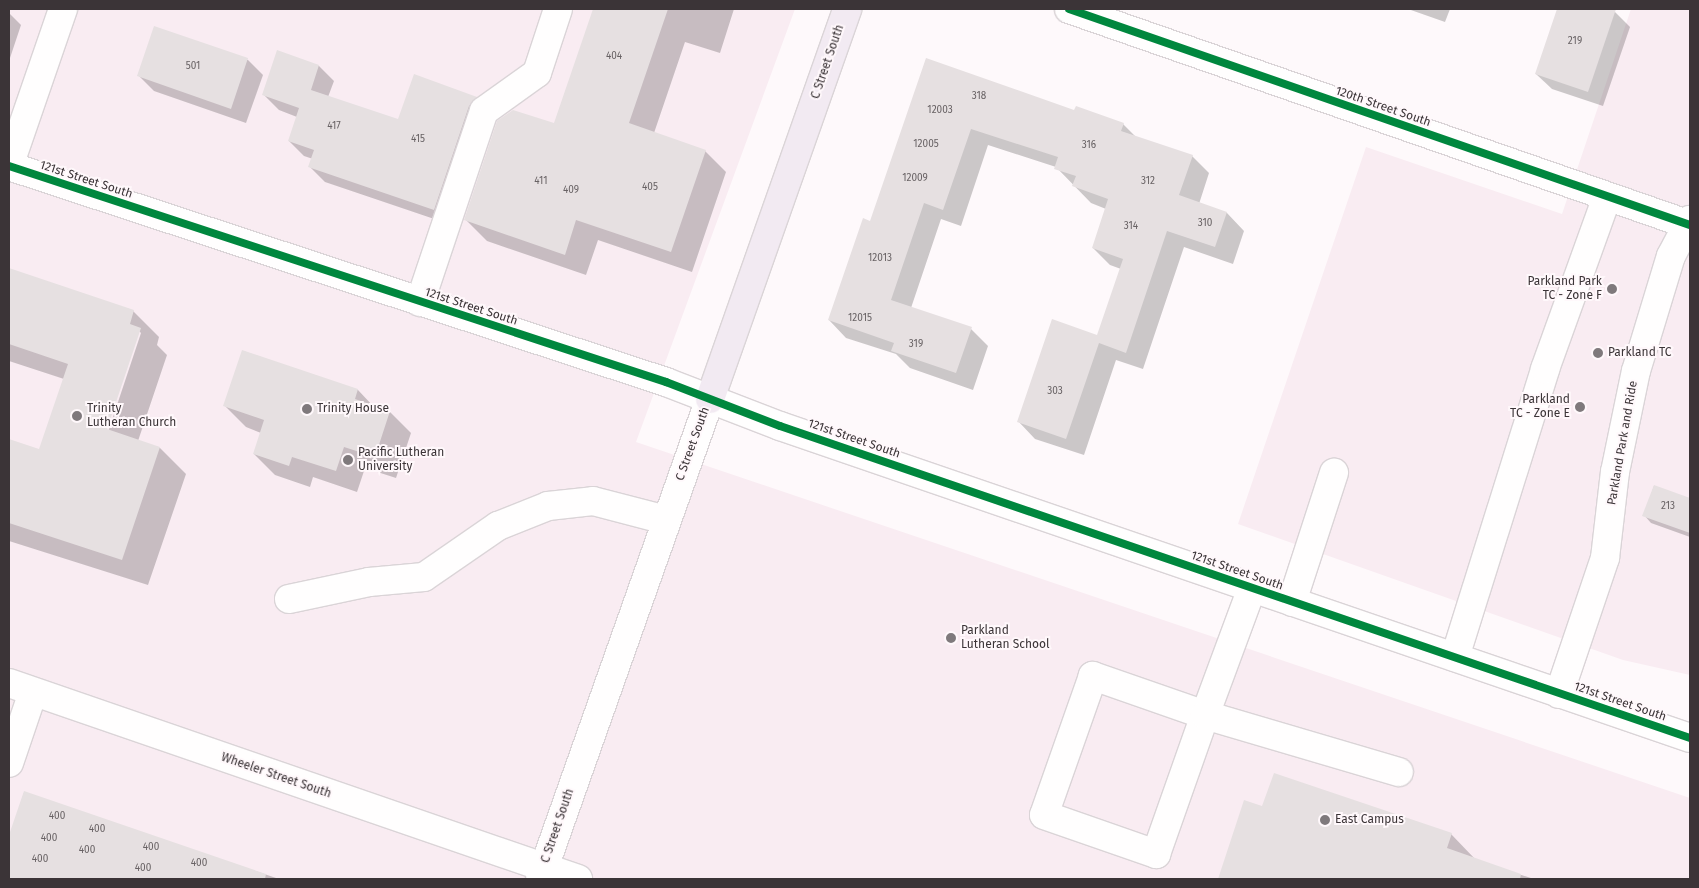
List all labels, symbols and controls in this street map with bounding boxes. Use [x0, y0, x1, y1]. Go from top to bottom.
street label: C Street South [809, 23, 847, 101]
house number: 219 [1568, 36, 1582, 48]
house number: 404 [606, 51, 622, 63]
house number: 501 [186, 61, 200, 73]
street label: 120th Street South [1333, 84, 1433, 130]
house number: 318 [972, 91, 986, 103]
house number: 12003 [927, 105, 953, 117]
house number: 417 [327, 121, 341, 133]
house number: 415 [411, 134, 425, 146]
house number: 12005 [913, 139, 939, 151]
house number: 316 [1082, 140, 1096, 152]
street label: 121st Street South [38, 158, 134, 202]
house number: 12009 [902, 173, 928, 185]
house number: 411 [534, 176, 548, 188]
house number: 312 [1141, 176, 1155, 188]
house number: 405 [642, 182, 658, 194]
house number: 409 [563, 185, 579, 197]
house number: 310 [1198, 218, 1212, 230]
house number: 314 [1124, 221, 1138, 233]
house number: 12013 [868, 253, 892, 265]
place label: Parkland Park TC - Zone F [1527, 275, 1602, 303]
marker: Parkland Park TC - Zone F [1606, 283, 1618, 295]
street label: 121st Street South [423, 285, 519, 329]
house number: 12015 [848, 313, 872, 325]
house number: 319 [909, 339, 923, 351]
place label: Parkland TC [1608, 346, 1671, 360]
marker: Parkland TC [1592, 347, 1604, 359]
street label: Parkland Park and Ride [1605, 380, 1641, 506]
house number: 303 [1047, 386, 1063, 398]
place label: Parkland TC - Zone E [1510, 393, 1570, 421]
marker: Parkland TC - Zone E [1574, 401, 1586, 413]
place label: Trinity Lutheran Church [87, 402, 176, 430]
place label: Trinity House [317, 402, 389, 416]
marker: Trinity House [301, 403, 313, 415]
street label: C Street South [673, 405, 713, 483]
marker: Trinity Lutheran Church [71, 410, 83, 422]
street label: 121st Street South [806, 416, 902, 462]
place label: Pacific Lutheran University [358, 446, 444, 474]
marker: Pacific Lutheran University [342, 454, 354, 466]
house number: 213 [1661, 501, 1675, 513]
street label: 121st Street South [1189, 548, 1285, 594]
place label: Parkland Lutheran School [961, 624, 1049, 652]
marker: Parkland Lutheran School [945, 632, 957, 644]
street label: 121st Street South [1572, 679, 1668, 725]
street label: Wheeler Street South [219, 750, 333, 802]
street label: C Street South [539, 787, 577, 865]
house number: 400 [49, 811, 65, 823]
place label: East Campus [1335, 813, 1404, 827]
marker: East Campus [1319, 814, 1331, 826]
house number: 400 [89, 824, 105, 836]
house number: 400 [41, 833, 57, 845]
house number: 400 [143, 842, 159, 854]
house number: 400 [79, 845, 95, 857]
house number: 400 [32, 854, 48, 866]
house number: 400 [191, 858, 207, 870]
house number: 400 [135, 863, 151, 875]

